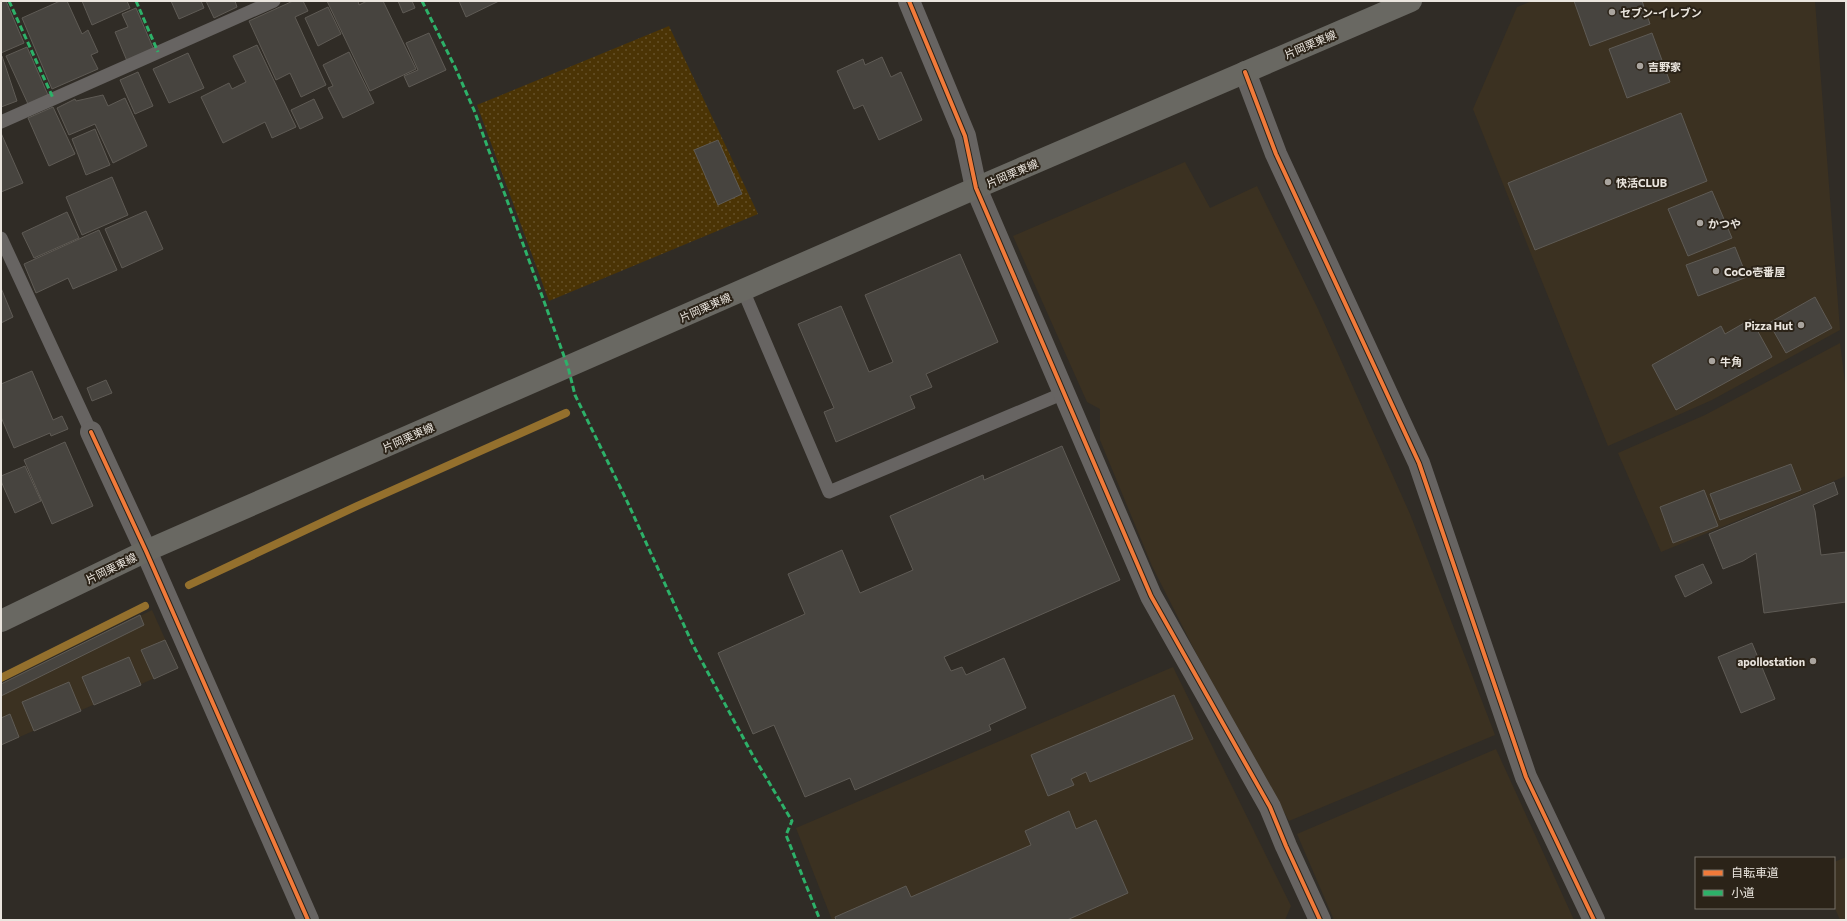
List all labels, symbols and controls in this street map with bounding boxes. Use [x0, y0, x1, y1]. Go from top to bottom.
place label: セブン-イレブン [1620, 6, 1702, 19]
marker: セブン-イレブン [1607, 7, 1617, 17]
street label: 片岡栗東線 [1282, 27, 1338, 61]
place label: 吉野家 [1648, 60, 1681, 73]
marker: 吉野家 [1635, 61, 1645, 71]
street label: 片岡栗東線 [984, 156, 1040, 190]
place label: 快活CLUB [1616, 176, 1667, 189]
marker: 快活CLUB [1603, 177, 1613, 187]
place label: かつや [1708, 217, 1741, 230]
marker: かつや [1695, 218, 1705, 228]
place label: CoCo壱番屋 [1724, 265, 1785, 278]
marker: CoCo壱番屋 [1711, 266, 1721, 276]
street label: 片岡栗東線 [677, 290, 733, 324]
place label: Pizza Hut [1744, 319, 1793, 332]
marker: Pizza Hut [1796, 320, 1806, 330]
place label: 牛角 [1720, 355, 1742, 368]
marker: 牛角 [1707, 356, 1717, 366]
street label: 片岡栗東線 [380, 420, 436, 454]
street label: 片岡栗東線 [83, 550, 139, 586]
place label: apollostation [1738, 655, 1805, 668]
marker: apollostation [1808, 656, 1818, 666]
legend [1695, 857, 1835, 909]
text: 自転車道 [1731, 865, 1779, 879]
text: 小道 [1731, 885, 1755, 899]

